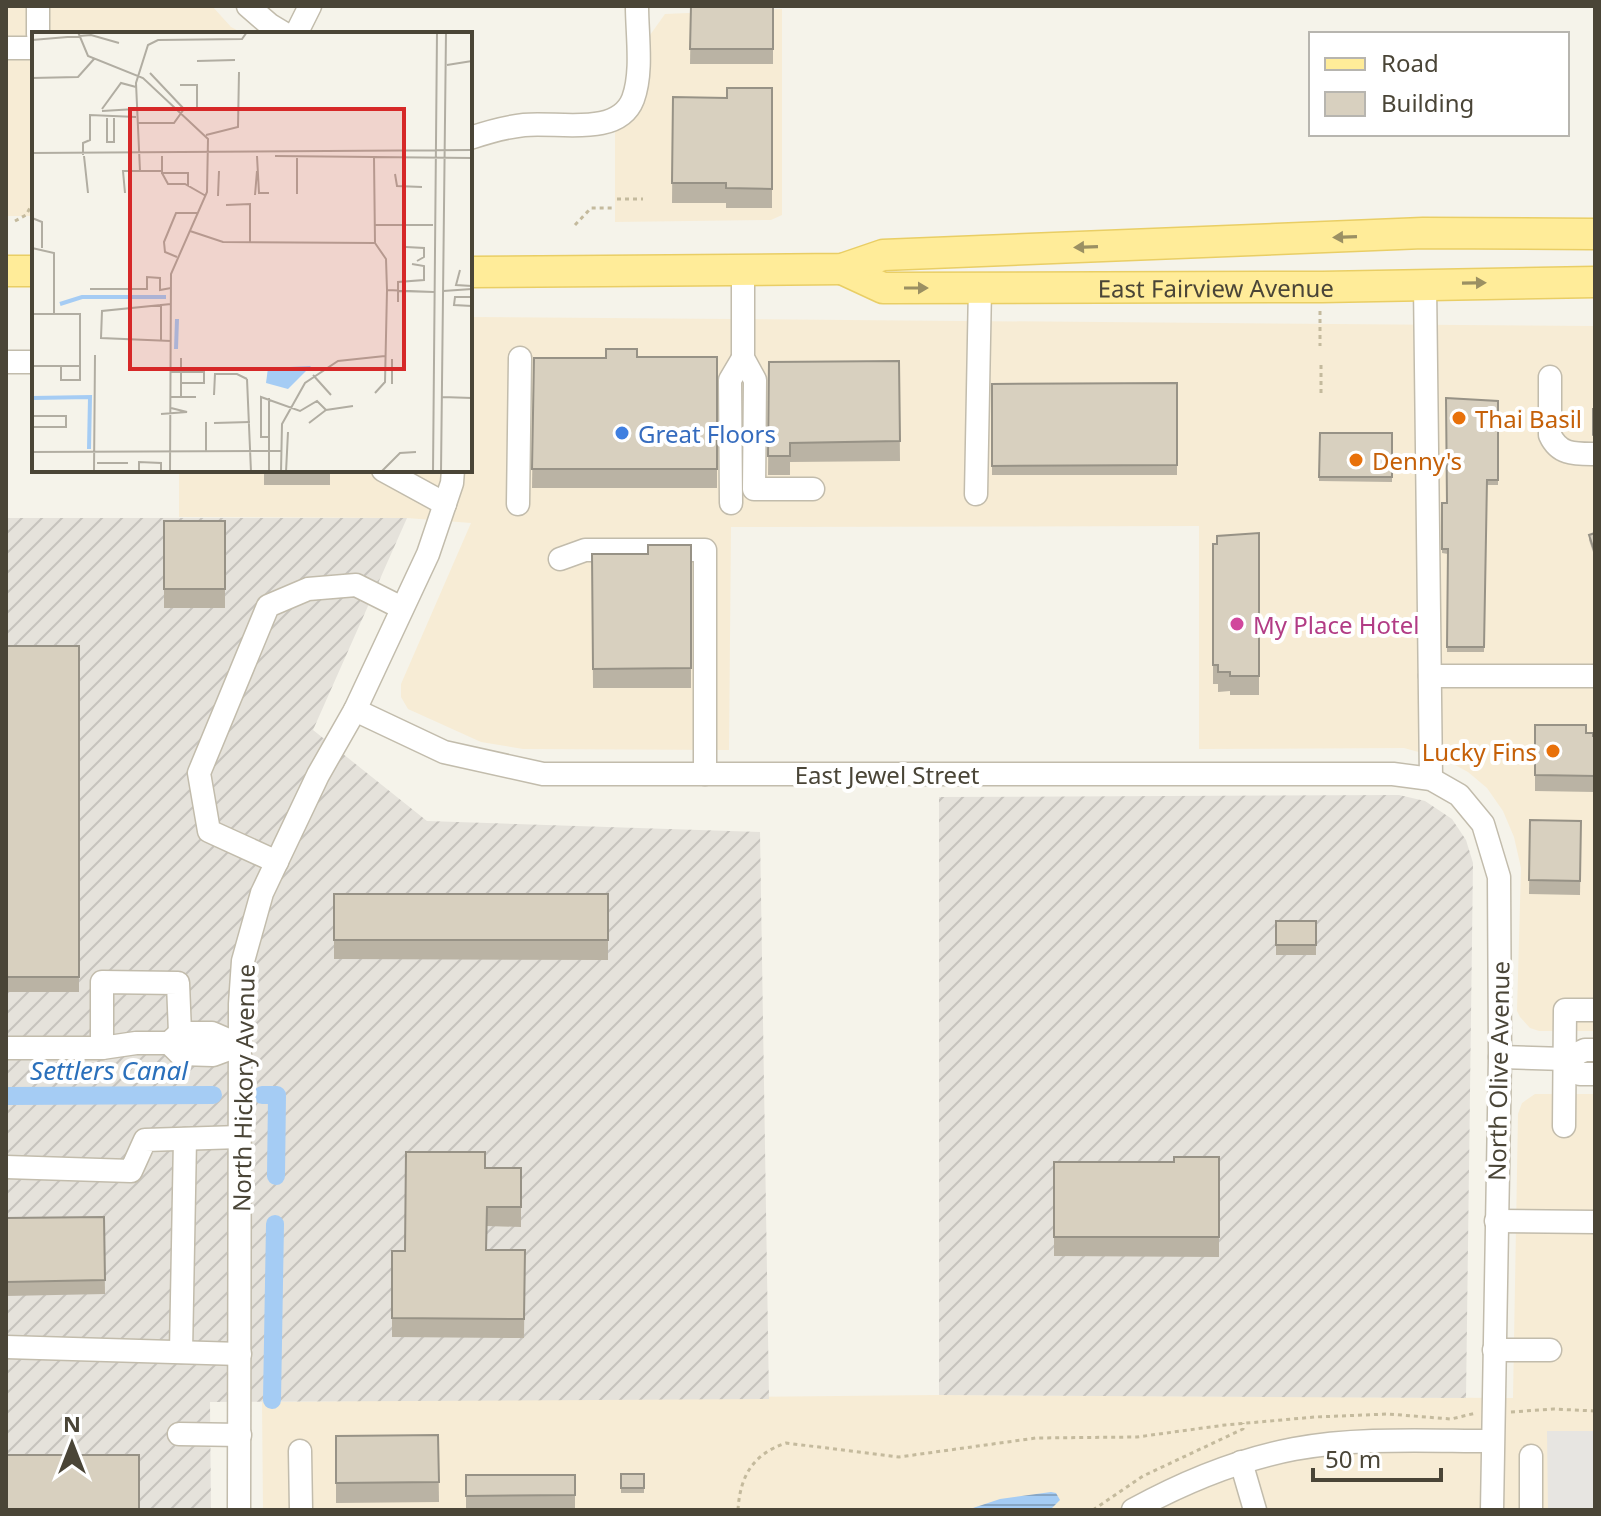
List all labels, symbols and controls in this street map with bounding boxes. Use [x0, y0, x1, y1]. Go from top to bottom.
inset map [32, 32, 472, 472]
legend [1309, 32, 1569, 136]
text: Road [1381, 46, 1439, 79]
text: Building [1381, 86, 1474, 119]
one-way arrow [1332, 230, 1357, 243]
one-way arrow [1073, 241, 1098, 254]
street label: East Fairview Avenue [1098, 270, 1334, 304]
one-way arrow [1462, 276, 1487, 289]
one-way arrow [904, 282, 929, 294]
place label: Thai Basil [1475, 402, 1582, 435]
marker: Thai Basil [1450, 409, 1468, 427]
place label: Great Floors [638, 417, 776, 450]
marker: Great Floors [613, 424, 631, 442]
place label: Denny's [1372, 444, 1462, 477]
marker: Denny's [1347, 451, 1365, 469]
place label: My Place Hotel [1253, 608, 1419, 641]
marker: My Place Hotel [1228, 615, 1246, 633]
place label: Lucky Fins [1422, 735, 1537, 768]
marker: Lucky Fins [1544, 742, 1562, 760]
street label: East Jewel Street [795, 758, 980, 791]
street label: North Olive Avenue [1480, 961, 1516, 1181]
street label: North Hickory Avenue [224, 964, 262, 1212]
water label: Settlers Canal [30, 1052, 189, 1088]
north arrow [32, 1404, 112, 1484]
text: N [63, 1408, 81, 1438]
scale bar [1313, 1432, 1441, 1482]
text: 50 m [1325, 1442, 1381, 1475]

